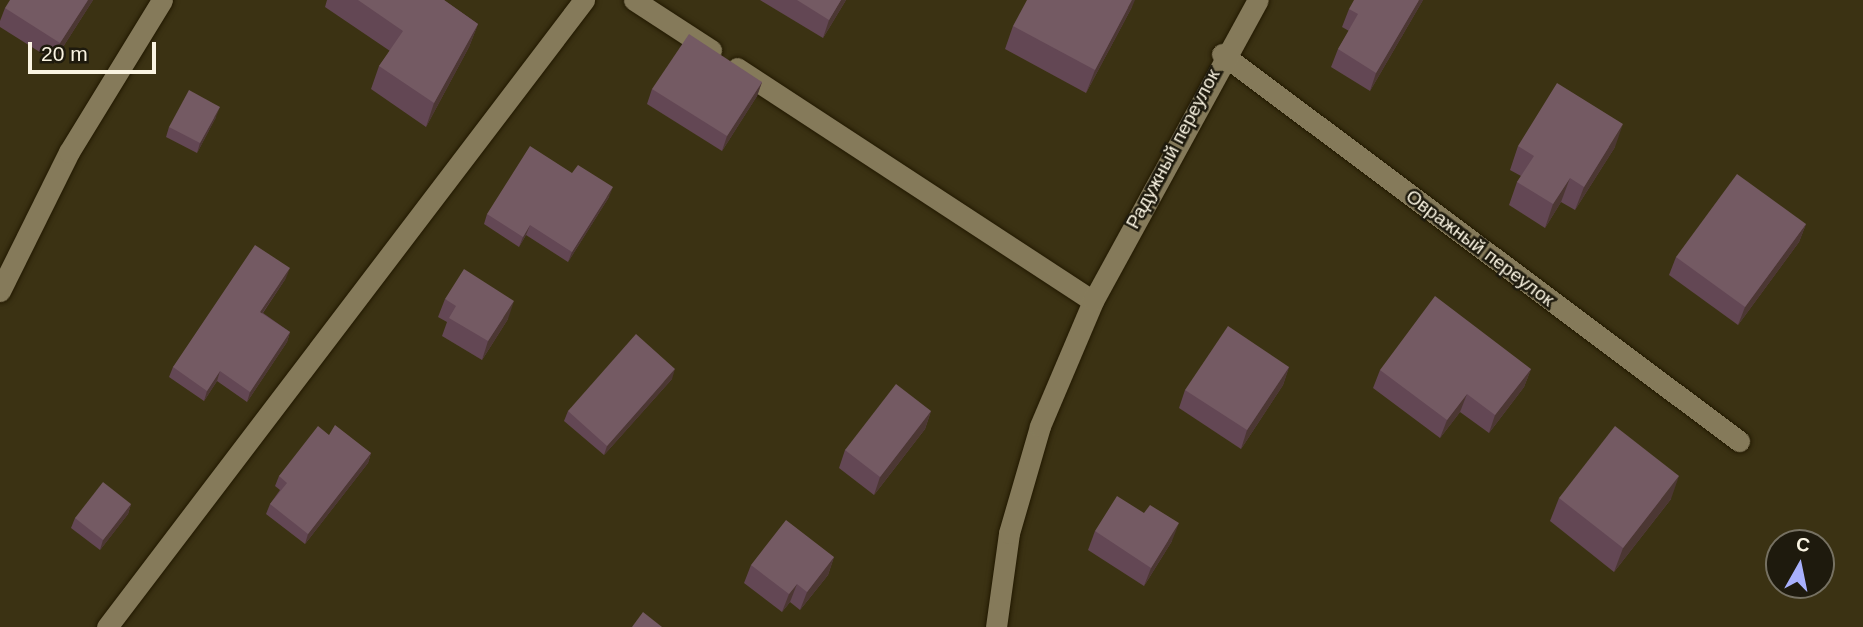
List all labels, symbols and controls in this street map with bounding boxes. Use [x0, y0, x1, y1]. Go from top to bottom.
scale bar [32, 28, 159, 72]
text: 20 m [41, 42, 88, 65]
street label: Радужный переулок [1121, 65, 1225, 233]
street label: Овражный переулок [1401, 185, 1559, 311]
north arrow [1765, 529, 1835, 599]
text: С [1795, 533, 1811, 556]

